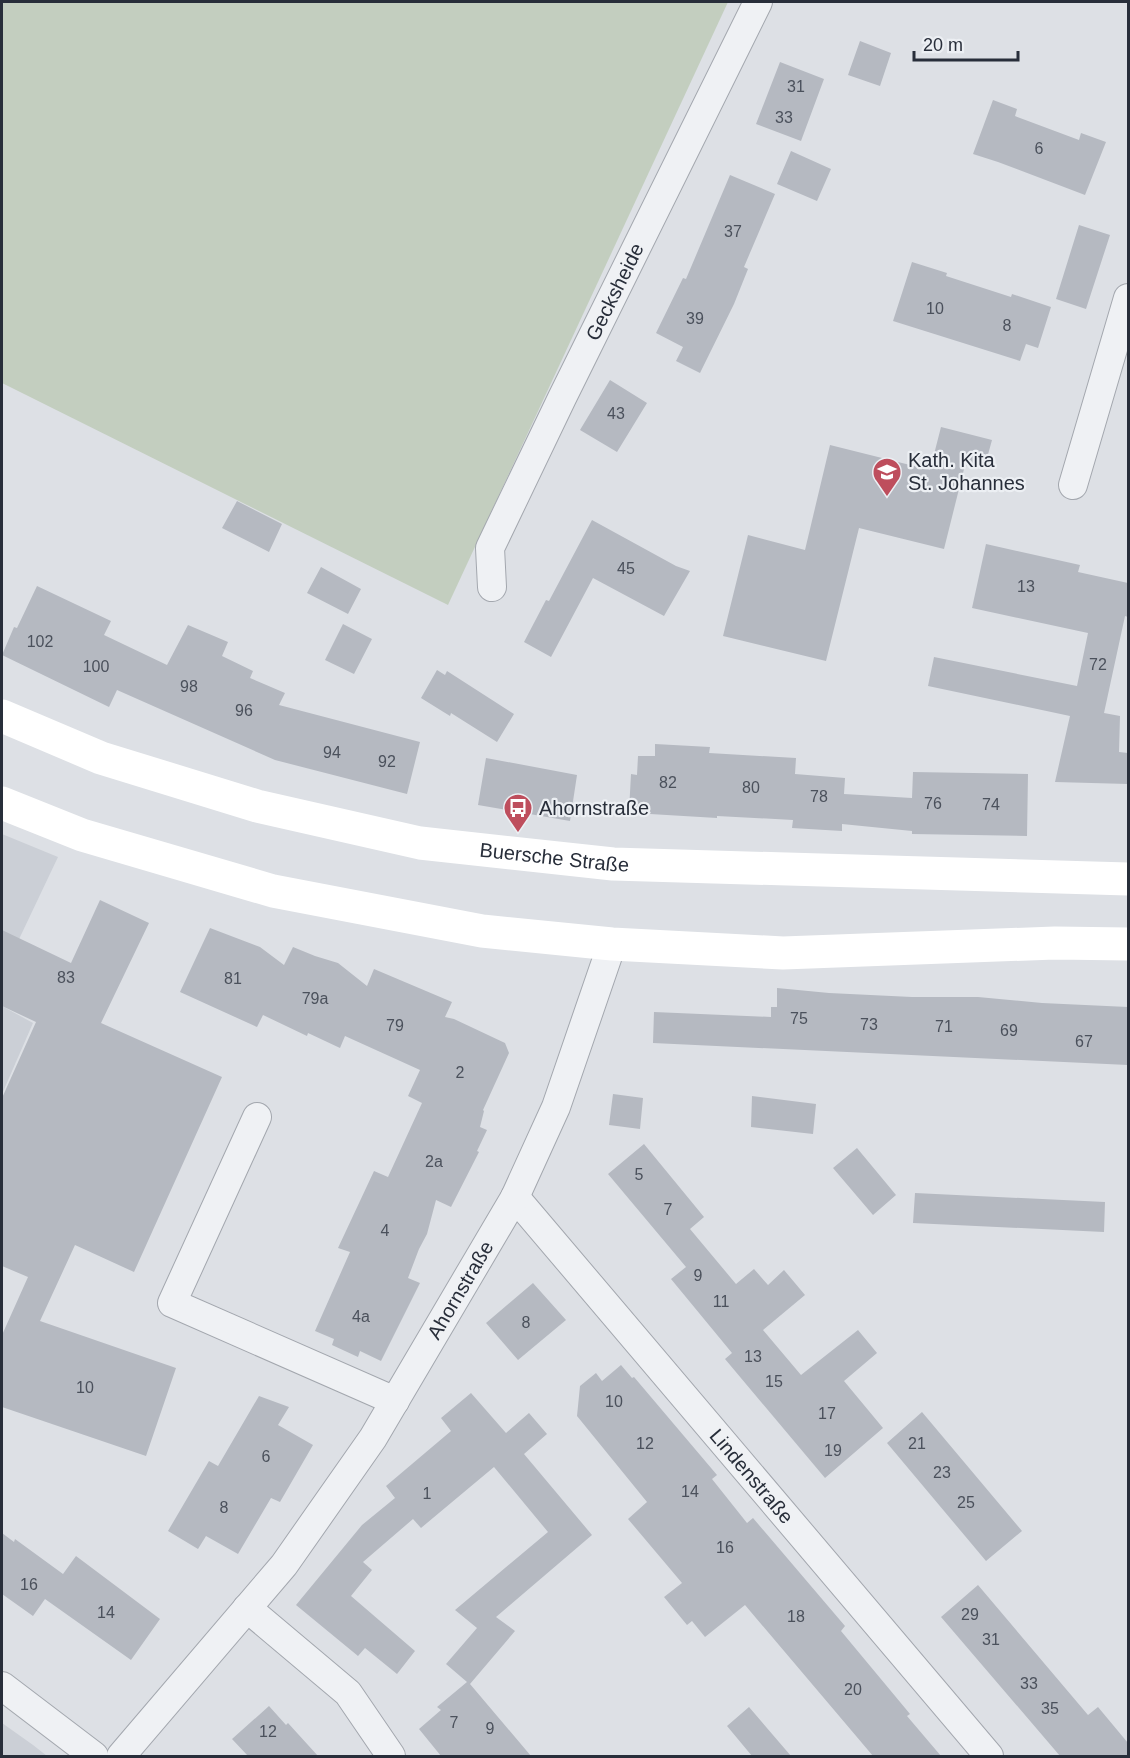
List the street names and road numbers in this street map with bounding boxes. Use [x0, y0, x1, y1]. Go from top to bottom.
street label: Gecksheide [581, 240, 648, 344]
street label: Buersche Straße [478, 839, 629, 875]
street label: Ahornstraße [423, 1237, 498, 1343]
street label: Lindenstraße [706, 1425, 798, 1528]

